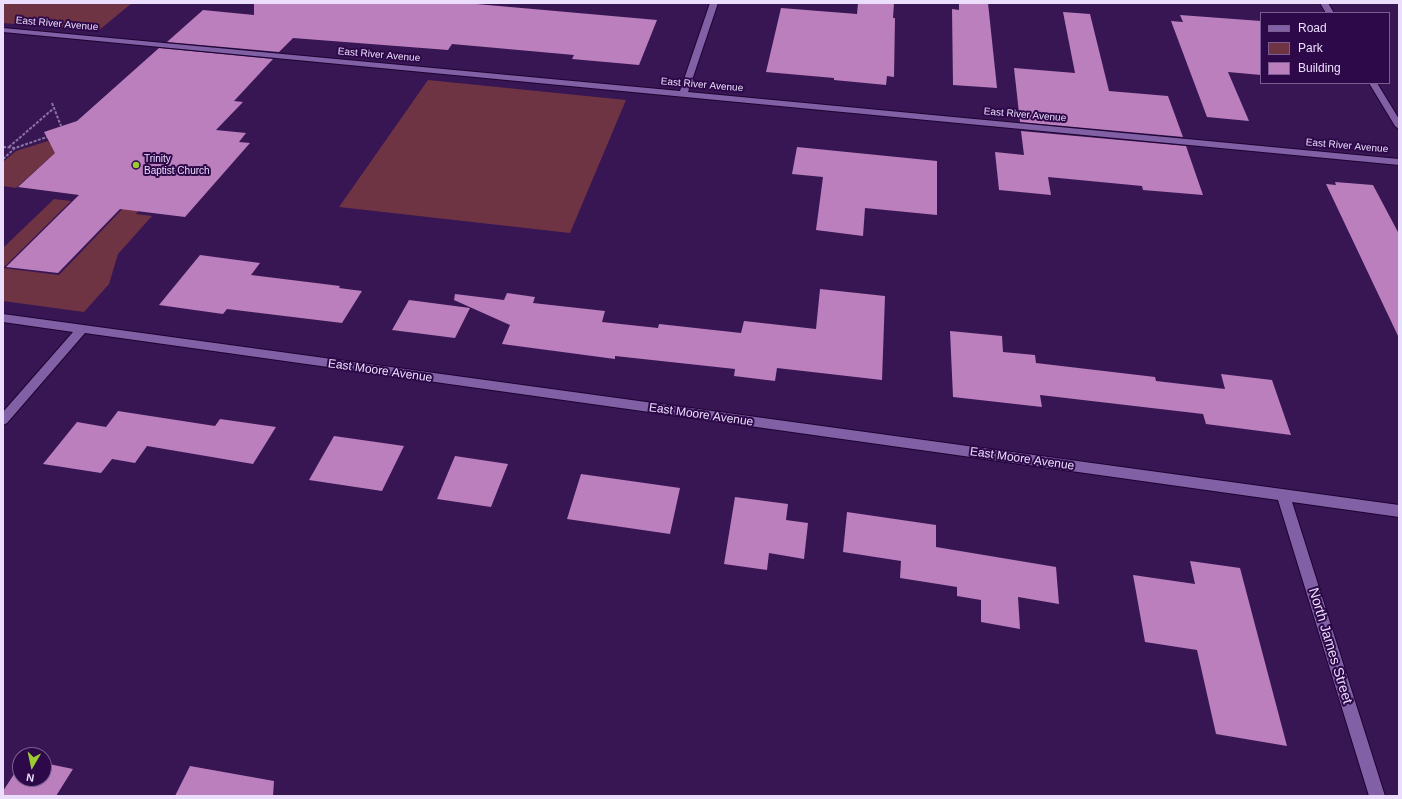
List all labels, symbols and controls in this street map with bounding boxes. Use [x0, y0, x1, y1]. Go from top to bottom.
legend [1260, 12, 1390, 84]
street label: East River Avenue [15, 14, 99, 34]
text: Road [1298, 21, 1327, 35]
text: Park [1298, 41, 1323, 55]
street label: East River Avenue [337, 45, 421, 65]
text: Building [1298, 61, 1341, 75]
street label: East River Avenue [660, 75, 744, 95]
street label: East River Avenue [983, 105, 1067, 125]
street label: East River Avenue [1305, 136, 1389, 156]
place label: Trinity Baptist Church [144, 153, 210, 176]
marker: Trinity Baptist Church [131, 160, 141, 170]
street label: East Moore Avenue [327, 357, 433, 385]
street label: East Moore Avenue [648, 401, 754, 429]
street label: East Moore Avenue [969, 445, 1075, 473]
street label: North James Street [1304, 586, 1356, 706]
north arrow [12, 747, 52, 787]
text: N [25, 771, 35, 784]

